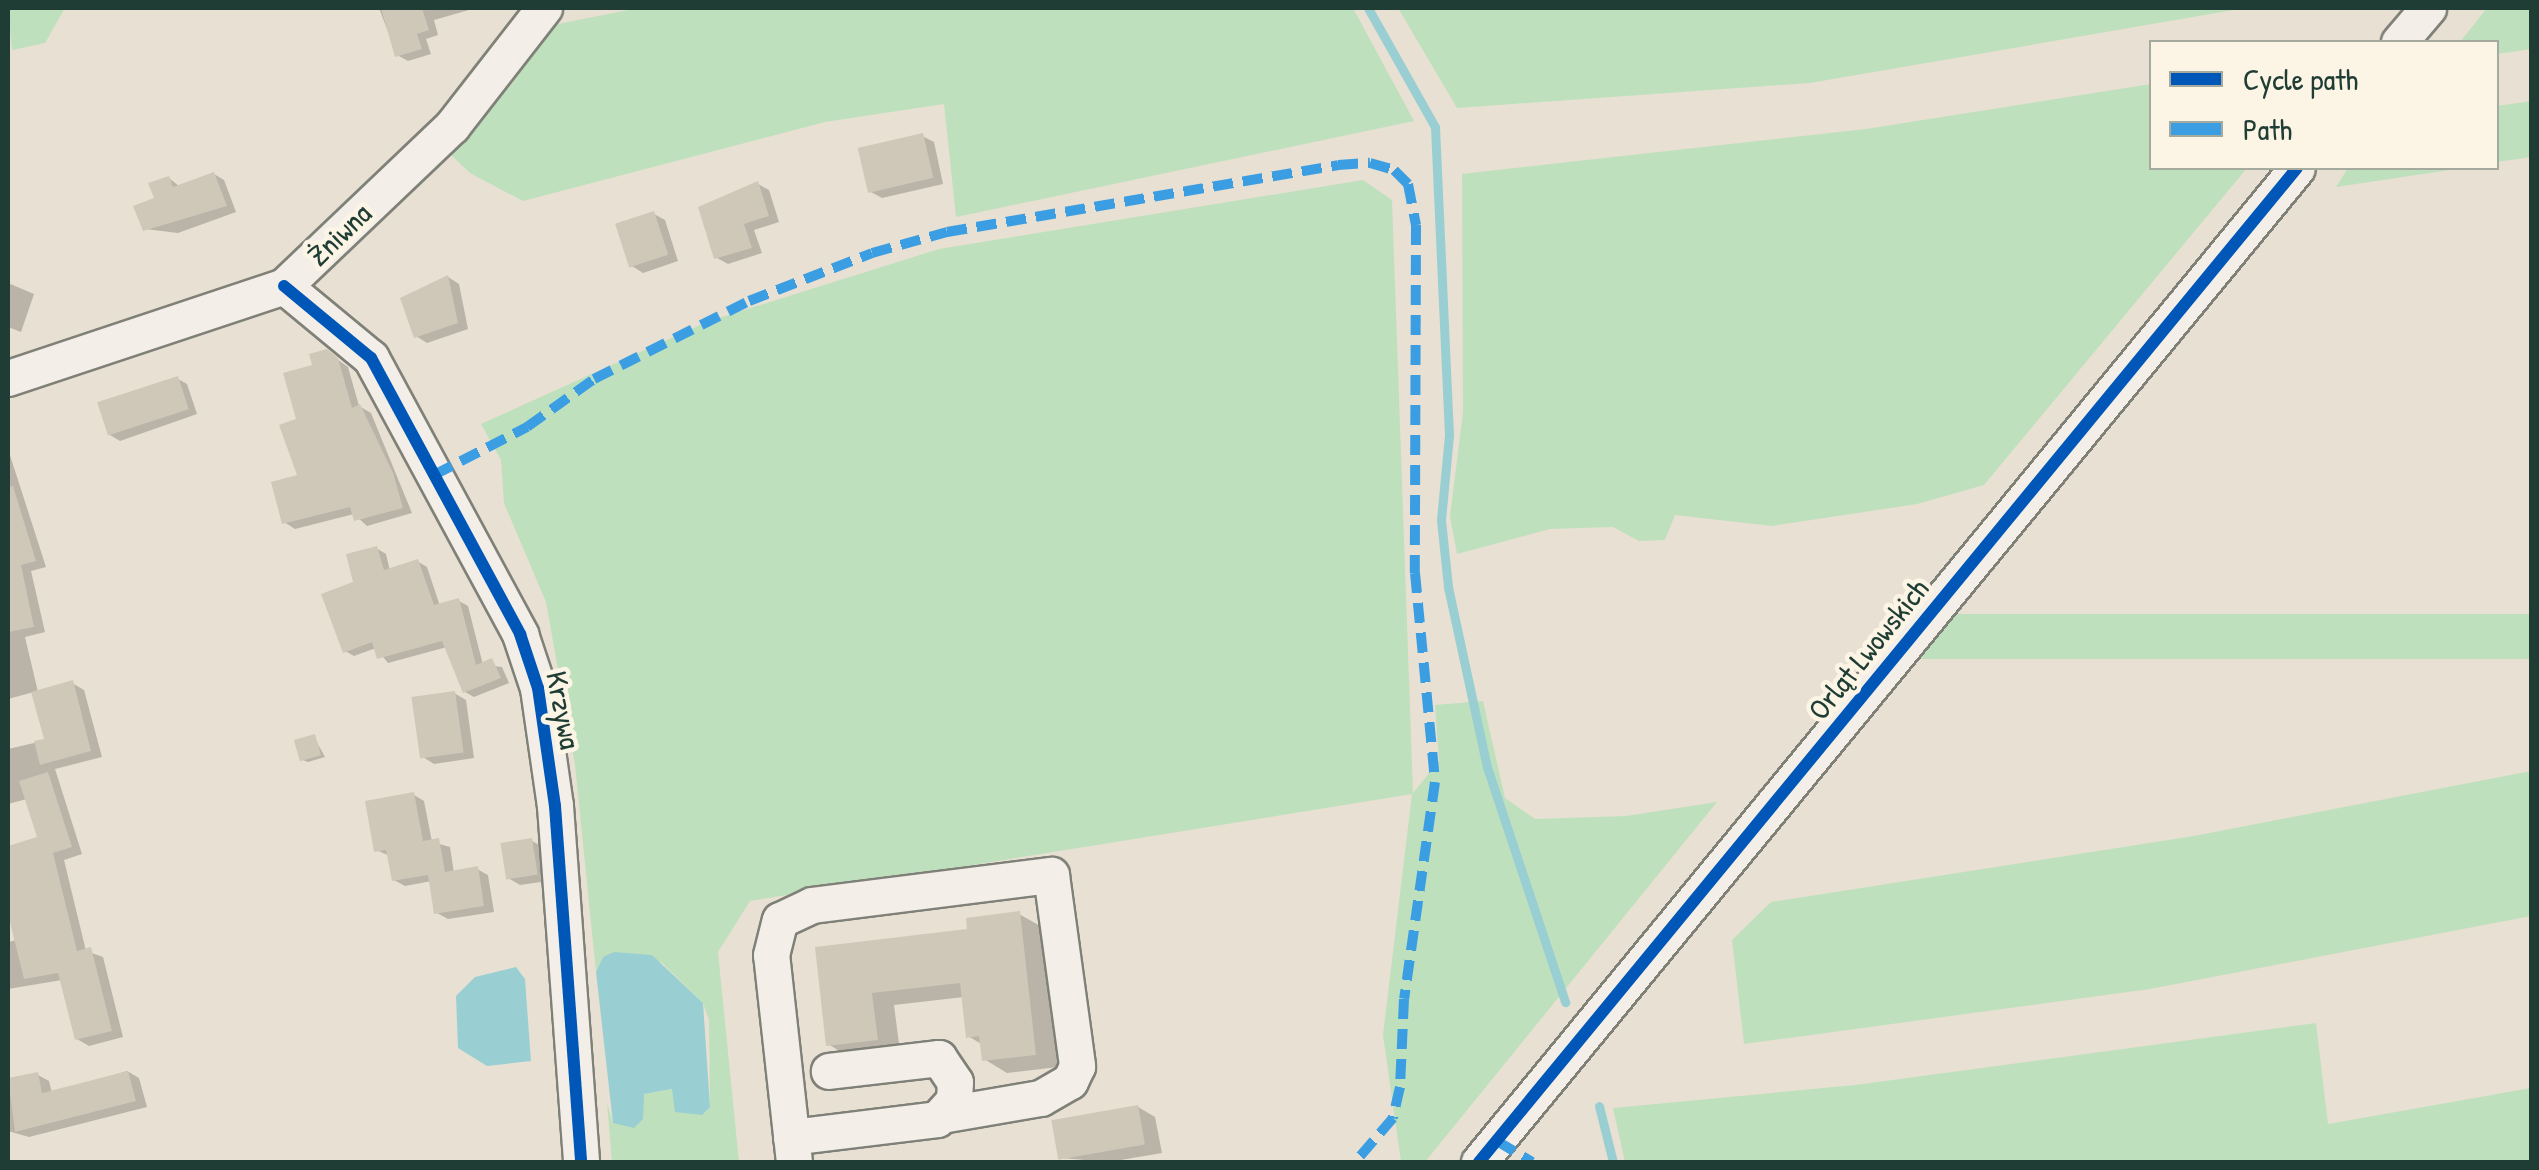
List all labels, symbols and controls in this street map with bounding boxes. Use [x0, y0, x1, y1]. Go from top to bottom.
legend [2149, 40, 2499, 170]
text: Cycle path [2243, 59, 2358, 99]
text: Path [2243, 109, 2292, 149]
street label: Żniwna [300, 195, 378, 273]
street label: Orląt Lwowskich [1800, 571, 1936, 727]
street label: Krzywa [539, 668, 589, 752]

